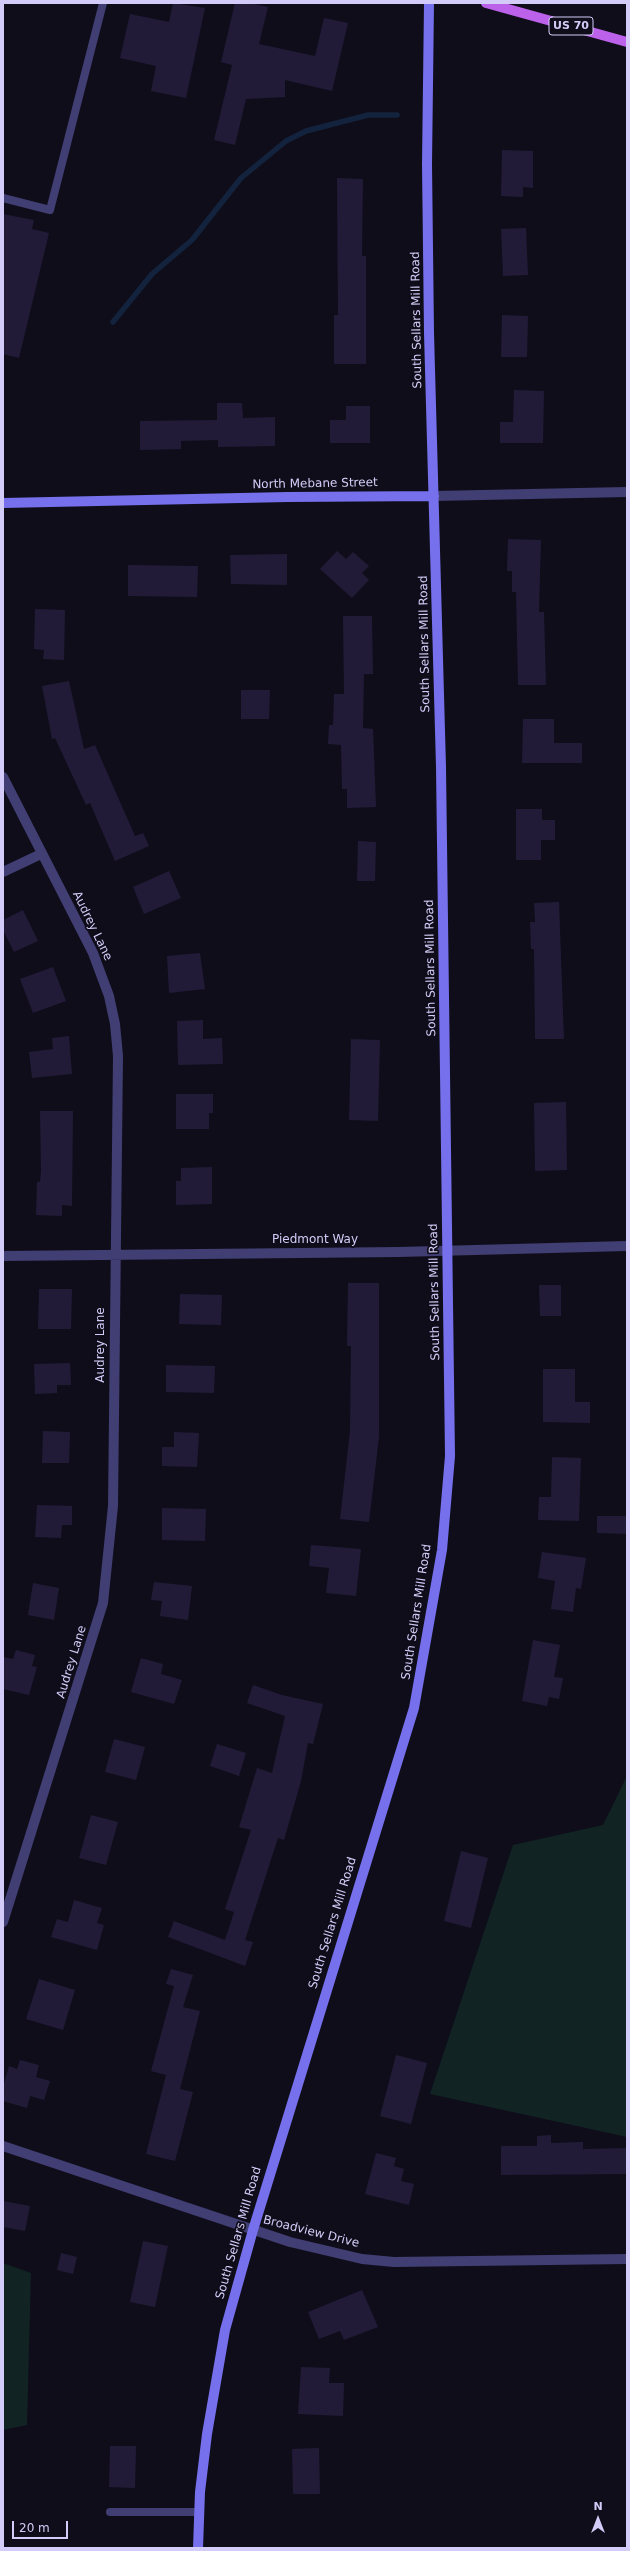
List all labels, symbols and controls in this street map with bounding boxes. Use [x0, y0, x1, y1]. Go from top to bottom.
road number: US 70 [549, 17, 593, 35]
street label: South Sellars Mill Road [409, 251, 425, 389]
street label: North Mebane Street [252, 476, 378, 492]
street label: South Sellars Mill Road [417, 575, 433, 713]
street label: Audrey Lane [69, 889, 115, 963]
street label: South Sellars Mill Road [423, 899, 439, 1037]
street label: South Sellars Mill Road [427, 1223, 443, 1361]
street label: Piedmont Way [272, 1233, 358, 1247]
street label: Audrey Lane [94, 1307, 108, 1383]
street label: South Sellars Mill Road [399, 1543, 435, 1681]
street label: Audrey Lane [54, 1624, 90, 1700]
street label: South Sellars Mill Road [306, 1855, 360, 1991]
street label: South Sellars Mill Road [213, 2165, 265, 2301]
street label: Broadview Drive [261, 2213, 361, 2251]
north arrow [578, 2499, 618, 2539]
text: N [593, 2500, 603, 2513]
scale bar [14, 2513, 70, 2539]
text: 20 m [19, 2521, 50, 2535]

